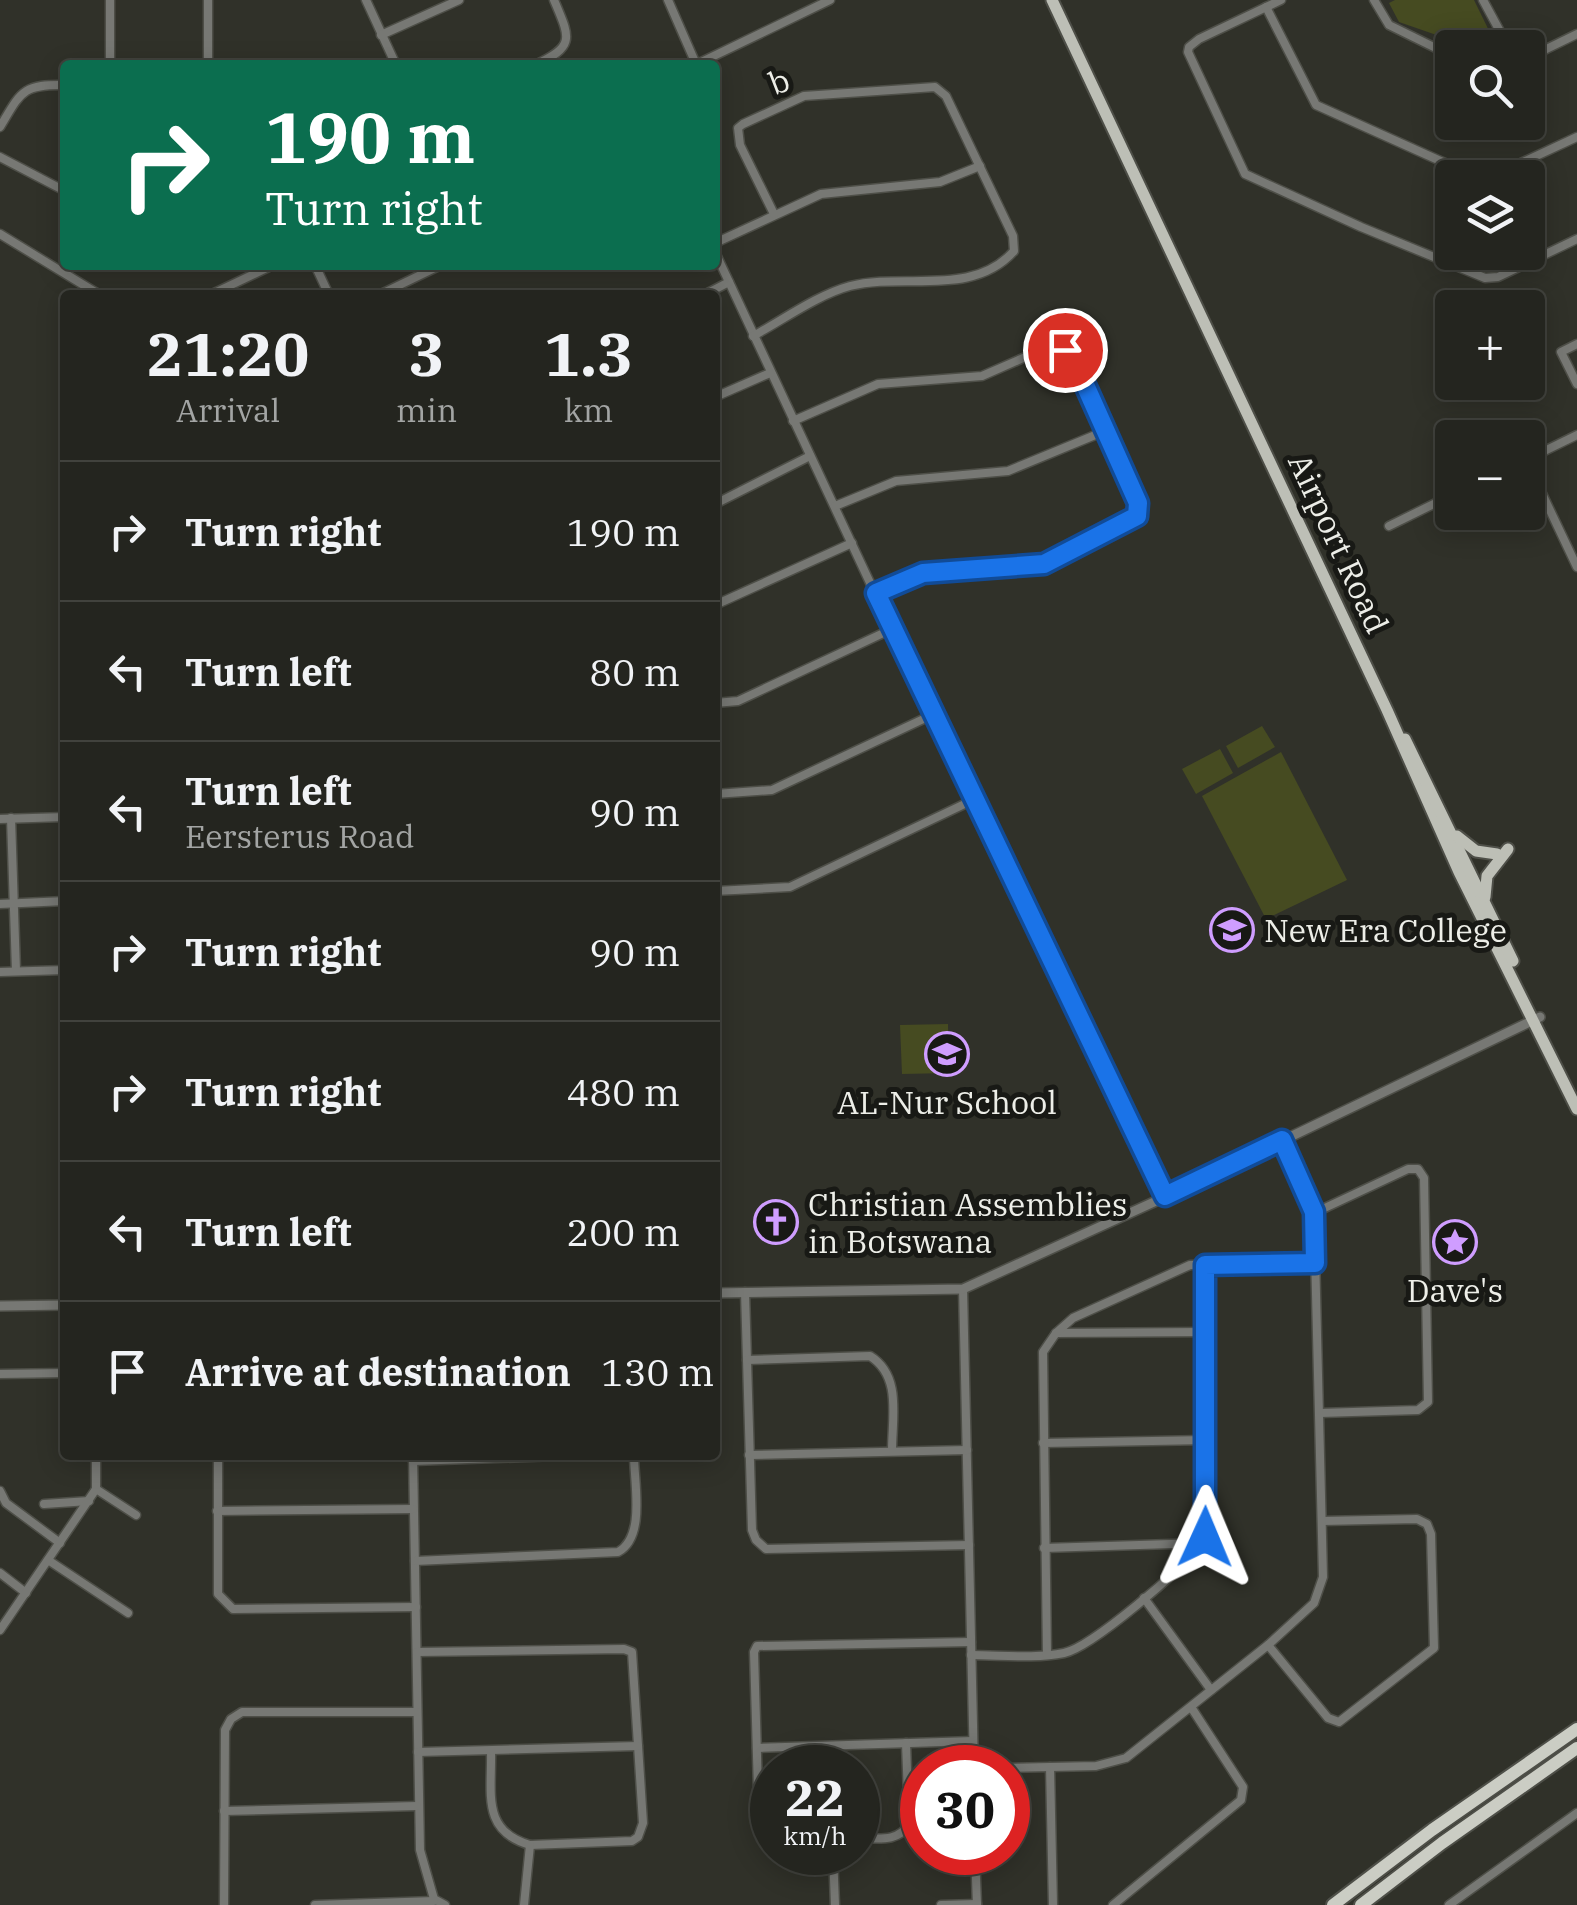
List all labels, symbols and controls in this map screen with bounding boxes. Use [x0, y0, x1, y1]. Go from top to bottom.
map controls [1435, 30, 1545, 530]
button: search [1435, 30, 1545, 140]
street label: b [763, 58, 795, 104]
text: 190 m [265, 91, 475, 182]
icon: right [100, 100, 230, 230]
button: layers [1435, 160, 1545, 270]
text: Turn right [265, 179, 483, 237]
button: + [1435, 290, 1545, 400]
pin [1023, 308, 1108, 393]
text: 21:20 [147, 314, 309, 393]
text: 3 [409, 314, 445, 393]
text: 1.3 [544, 314, 633, 393]
icon: arrive [1038, 323, 1093, 378]
text: Arrival [176, 389, 280, 431]
text: min [396, 389, 457, 431]
text: km [564, 389, 613, 431]
button: − [1435, 420, 1545, 530]
street label: Airport Road [1279, 446, 1399, 640]
icon: right [100, 504, 155, 559]
text: Turn right [185, 507, 381, 556]
text: 190 m [567, 507, 680, 556]
icon: left [100, 644, 155, 699]
text: Turn left [185, 647, 352, 696]
text: 80 m [589, 647, 680, 696]
text: Turn left [185, 766, 352, 815]
icon: left [100, 784, 155, 839]
text: 90 m [589, 787, 680, 836]
text: Eersterus Road [185, 815, 414, 857]
school or university icon: New Era College [1209, 907, 1255, 953]
place label: New Era College [1264, 909, 1507, 951]
icon: right [100, 924, 155, 979]
text: Turn right [185, 927, 381, 976]
text: 90 m [589, 927, 680, 976]
school or university icon: AL-Nur School [924, 1031, 970, 1077]
icon: right [100, 1064, 155, 1119]
text: Turn right [185, 1067, 381, 1116]
text: 480 m [567, 1067, 680, 1116]
place label: AL-Nur School [837, 1081, 1057, 1123]
place label: Christian Assemblies in Botswana [808, 1183, 1127, 1262]
church icon: Christian Assemblies in Botswana [753, 1199, 799, 1245]
icon: left [100, 1204, 155, 1259]
text: Turn left [185, 1207, 352, 1256]
text: 200 m [567, 1207, 680, 1256]
place icon: Dave's [1432, 1219, 1478, 1265]
place label: Dave's [1407, 1269, 1503, 1311]
icon: arrive [100, 1344, 155, 1399]
text: Arrive at destination [185, 1347, 571, 1396]
text: 130 m [601, 1347, 714, 1396]
position arrow [1153, 1485, 1257, 1589]
speed limit sign: 30 [900, 1745, 1030, 1875]
text: 22 [785, 1765, 845, 1830]
text: km/h [783, 1819, 847, 1852]

